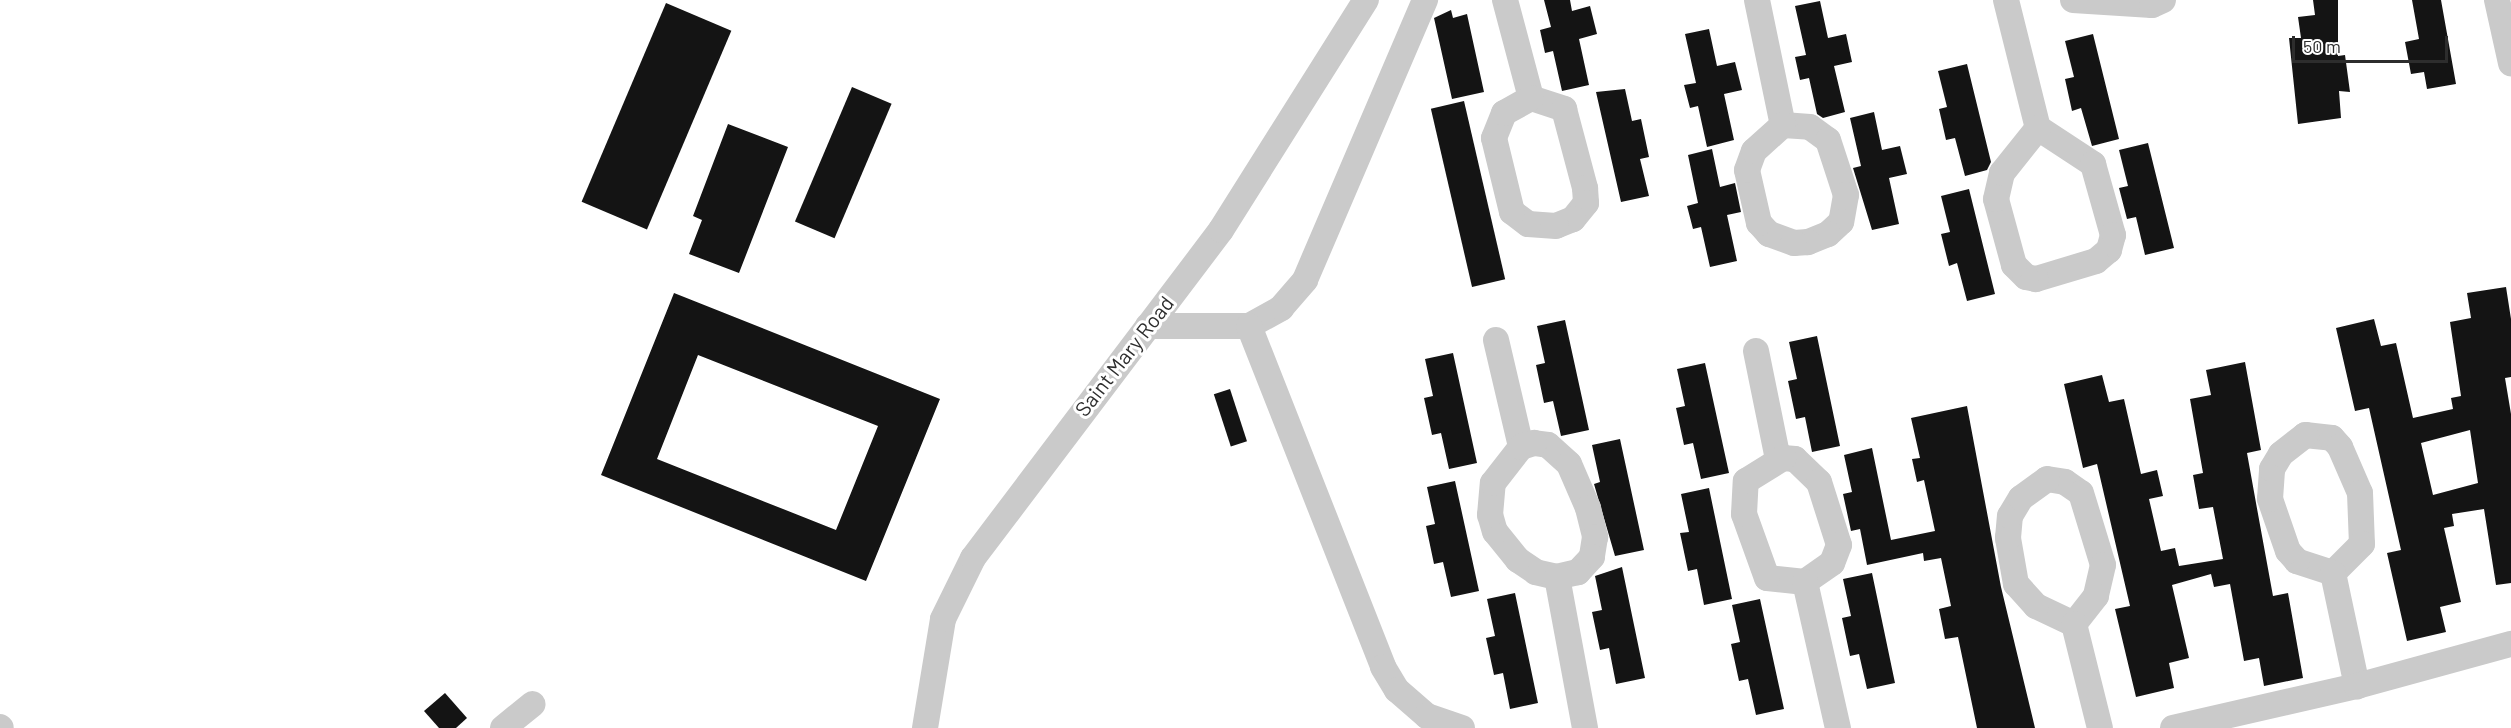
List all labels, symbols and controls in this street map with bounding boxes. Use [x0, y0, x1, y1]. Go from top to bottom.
scale bar [2295, 24, 2451, 62]
text: 50 m [2303, 35, 2341, 57]
street label: Saint Mary Road [1069, 291, 1179, 421]

